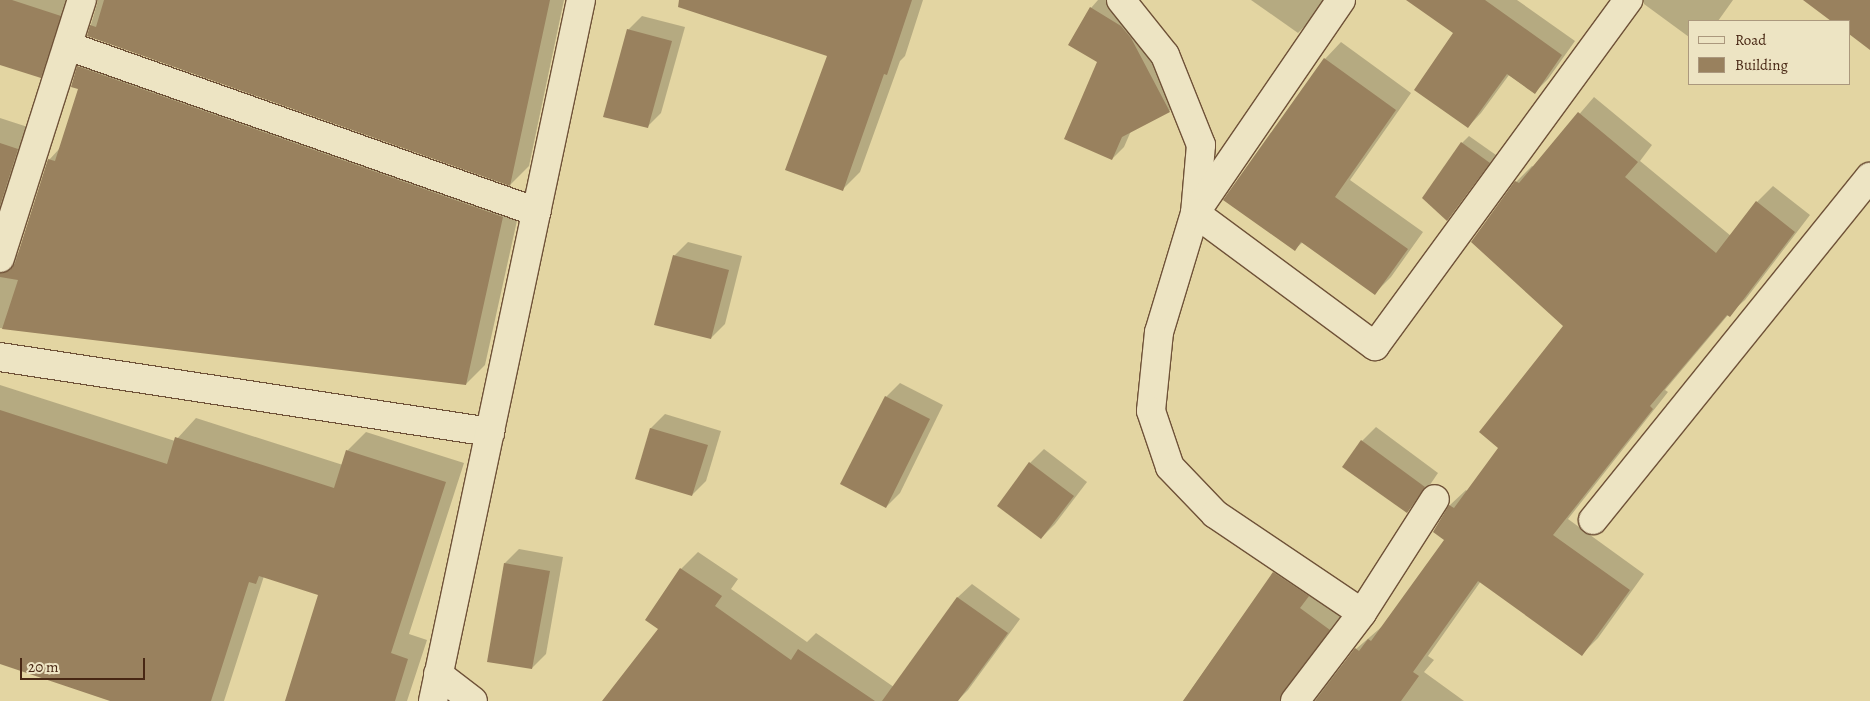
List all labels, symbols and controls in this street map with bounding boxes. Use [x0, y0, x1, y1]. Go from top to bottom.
legend [1688, 20, 1850, 85]
text: Road [1735, 30, 1766, 50]
text: Building [1735, 55, 1788, 75]
scale bar [22, 648, 148, 680]
text: 20 m [28, 657, 59, 677]

